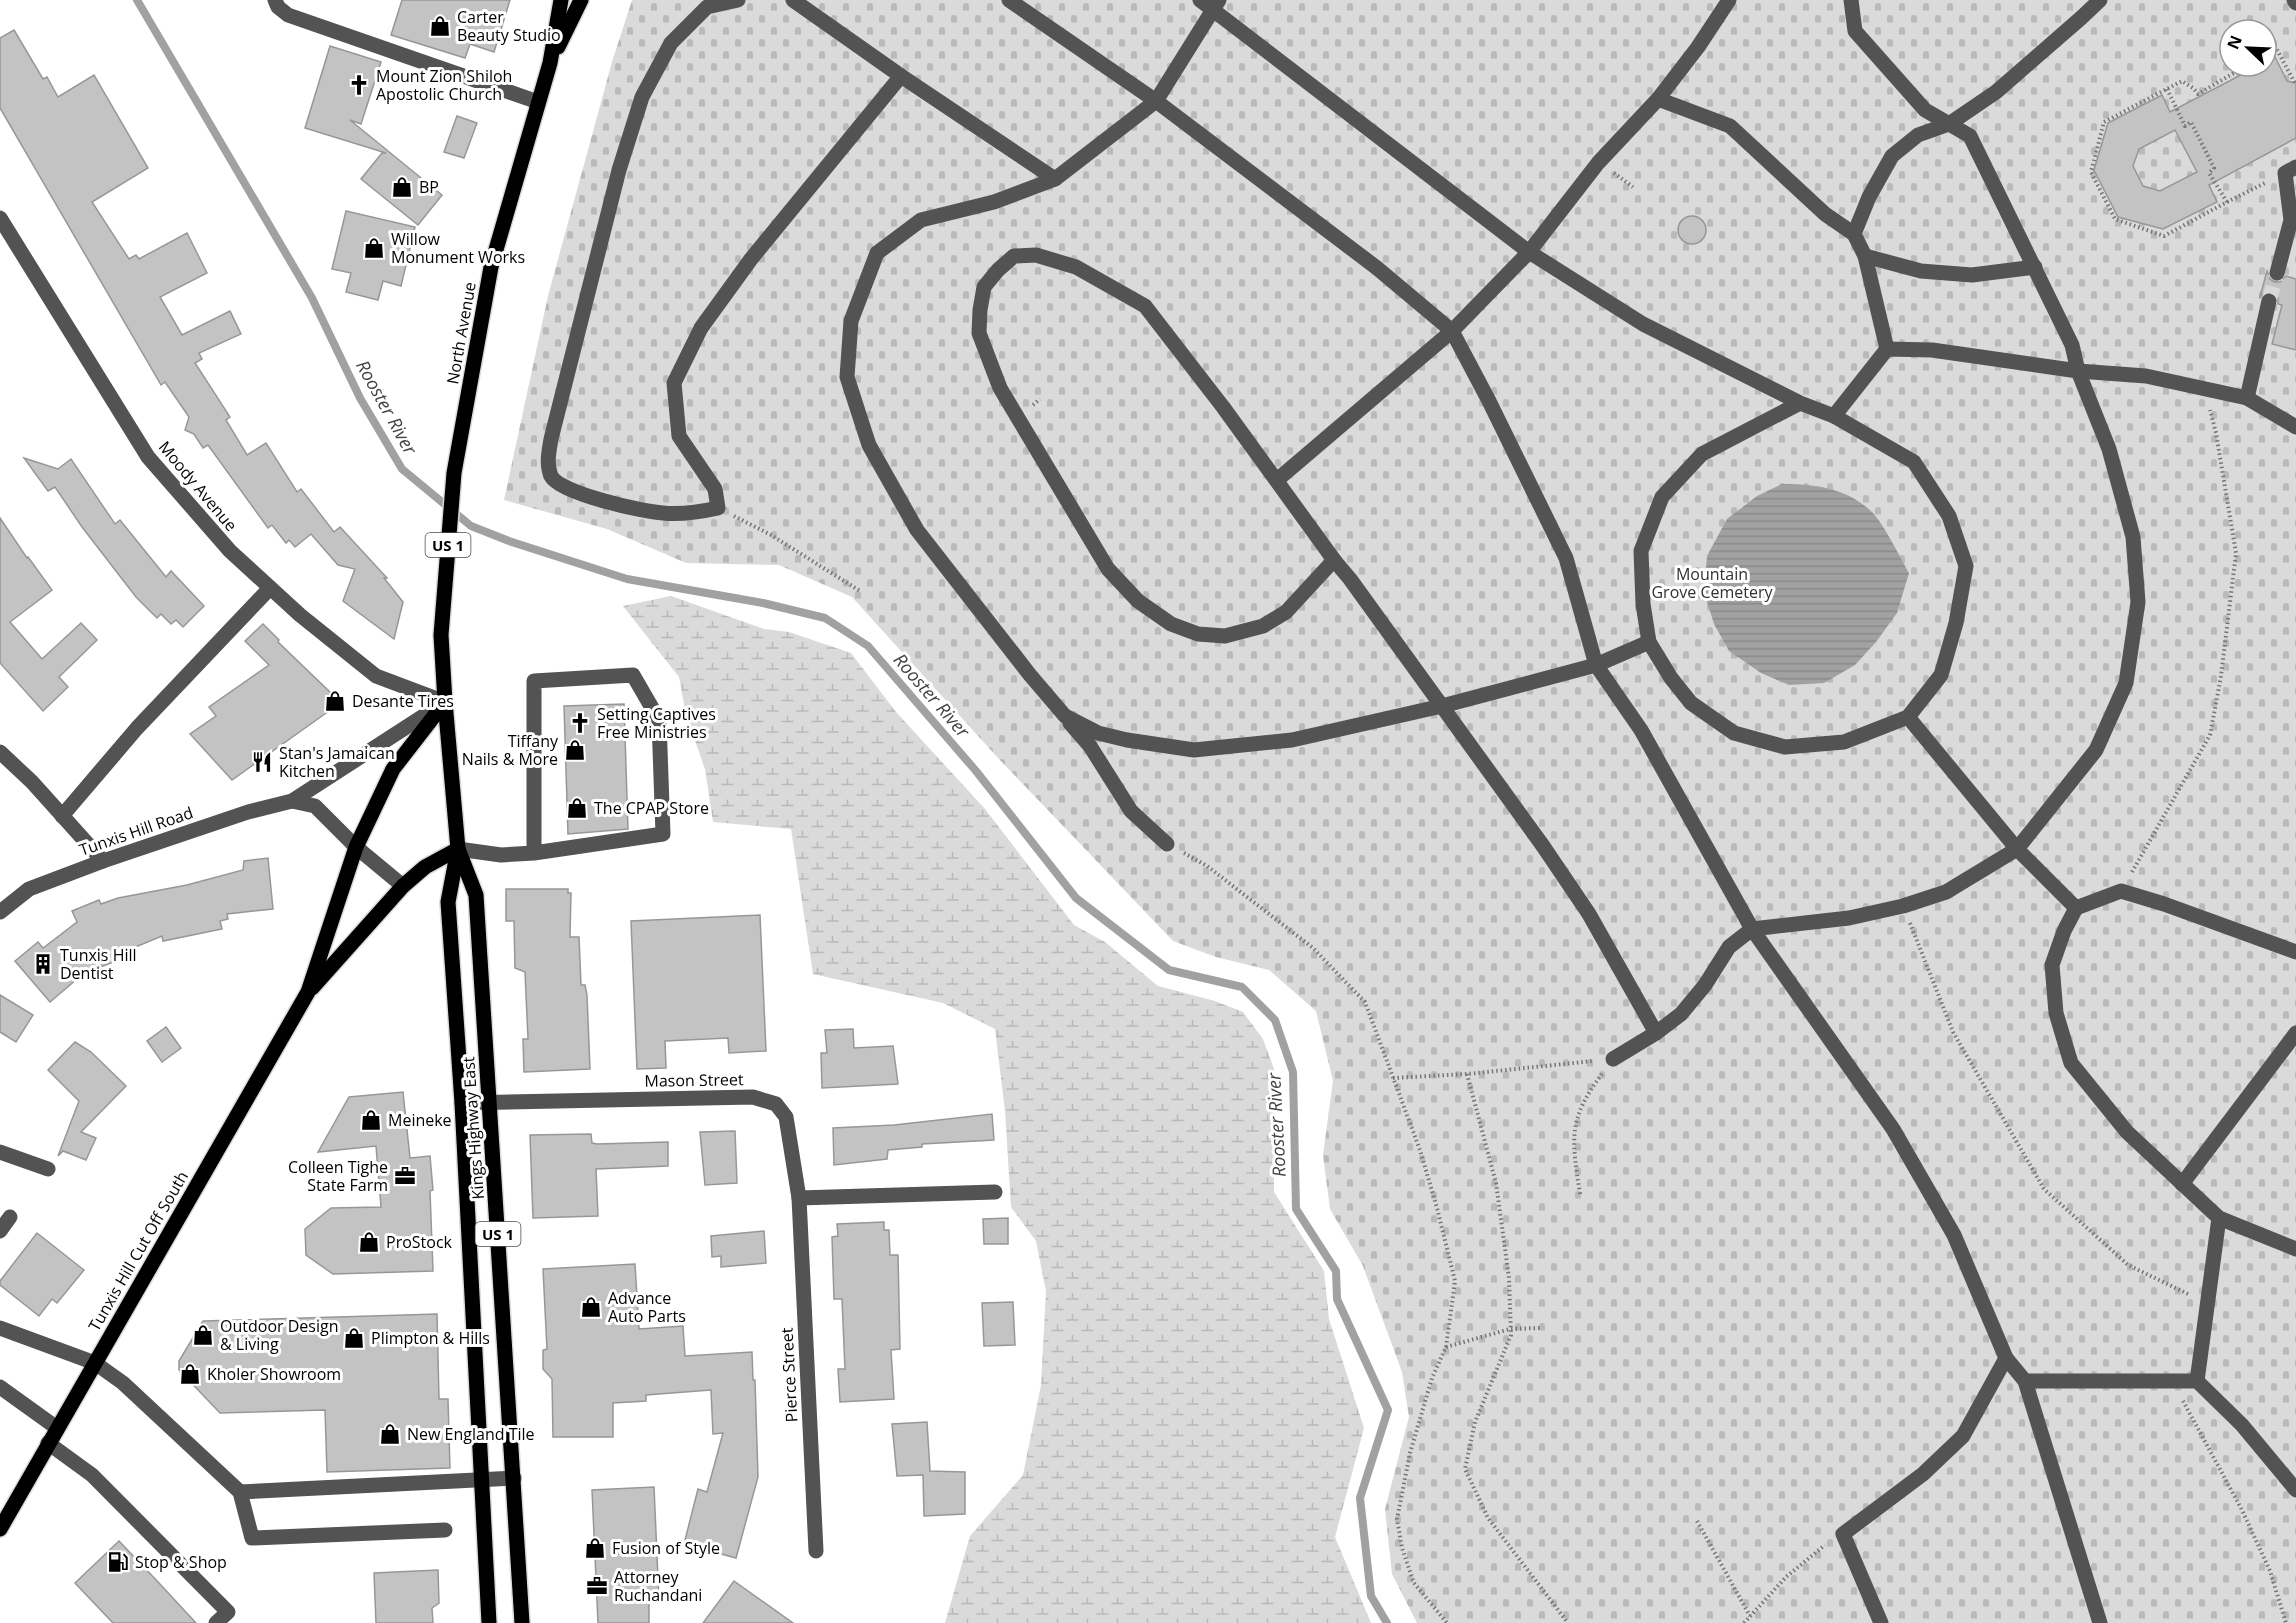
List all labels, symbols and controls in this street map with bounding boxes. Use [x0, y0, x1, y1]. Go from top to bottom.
place label: Carter Beauty Studio [457, 6, 561, 46]
shop icon: Carter Beauty Studio [428, 14, 452, 38]
north arrow [2218, 18, 2278, 78]
text: N [2222, 32, 2247, 52]
place label: Mount Zion Shiloh Apostolic Church [376, 65, 512, 105]
church icon: Mount Zion Shiloh Apostolic Church [347, 73, 371, 97]
shop icon: BP [390, 175, 414, 199]
place label: BP [419, 176, 439, 198]
place label: Willow Monument Works [391, 228, 525, 268]
shop icon: Willow Monument Works [362, 236, 386, 260]
street label: North Avenue [441, 280, 481, 386]
water label: Rooster River [351, 356, 423, 459]
street label: Moody Avenue [154, 436, 242, 536]
road number: US 1 [426, 533, 470, 557]
park label: Mountain Grove Cemetery [1651, 563, 1774, 603]
water label: Rooster River [889, 648, 976, 743]
shop icon: Desante Tires [323, 689, 347, 713]
place label: Desante Tires [352, 690, 454, 712]
place label: Setting Captives Free Ministries [597, 703, 716, 743]
church icon: Setting Captives Free Ministries [568, 711, 592, 735]
place label: Tiffany Nails & More [462, 730, 559, 770]
shop icon: Tiffany Nails & More [563, 738, 587, 762]
place label: Stan's Jamaican Kitchen [279, 742, 395, 782]
restaurant icon: Stan's Jamaican Kitchen [250, 750, 274, 774]
shop icon: The CPAP Store [565, 796, 589, 820]
place label: The CPAP Store [594, 797, 709, 819]
street label: Tunxis Hill Road [76, 801, 196, 861]
place label: Tunxis Hill Dentist [60, 944, 137, 984]
building icon: Tunxis Hill Dentist [31, 952, 55, 976]
street label: Kings Highway East [457, 1056, 489, 1200]
street label: Mason Street [644, 1068, 744, 1092]
water label: Rooster River [1261, 1071, 1291, 1178]
shop icon: Meineke [359, 1108, 383, 1132]
place label: Meineke [388, 1109, 452, 1131]
place label: Colleen Tighe State Farm [288, 1156, 388, 1196]
office icon: Colleen Tighe State Farm [393, 1164, 417, 1188]
street label: Tunxis Hill Cut Off South [83, 1167, 193, 1335]
road number: US 1 [476, 1222, 520, 1246]
shop icon: ProStock [357, 1230, 381, 1254]
place label: ProStock [386, 1231, 453, 1253]
place label: Advance Auto Parts [608, 1287, 686, 1327]
shop icon: Advance Auto Parts [579, 1295, 603, 1319]
place label: Outdoor Design & Living [220, 1315, 338, 1355]
shop icon: Outdoor Design & Living [191, 1323, 215, 1347]
shop icon: Plimpton & Hills [342, 1326, 366, 1350]
place label: Plimpton & Hills [371, 1327, 490, 1349]
street label: Pierce Street [776, 1327, 802, 1423]
shop icon: Kholer Showroom [178, 1362, 202, 1386]
place label: Kholer Showroom [207, 1363, 341, 1385]
shop icon: New England Tile [378, 1422, 402, 1446]
place label: New England Tile [407, 1423, 535, 1445]
shop icon: Fusion of Style [583, 1536, 607, 1560]
place label: Fusion of Style [612, 1537, 720, 1559]
fuel station icon: Stop & Shop [106, 1550, 130, 1574]
place label: Stop & Shop [135, 1551, 227, 1573]
place label: Attorney Ruchandani [614, 1566, 702, 1606]
office icon: Attorney Ruchandani [585, 1574, 609, 1598]

